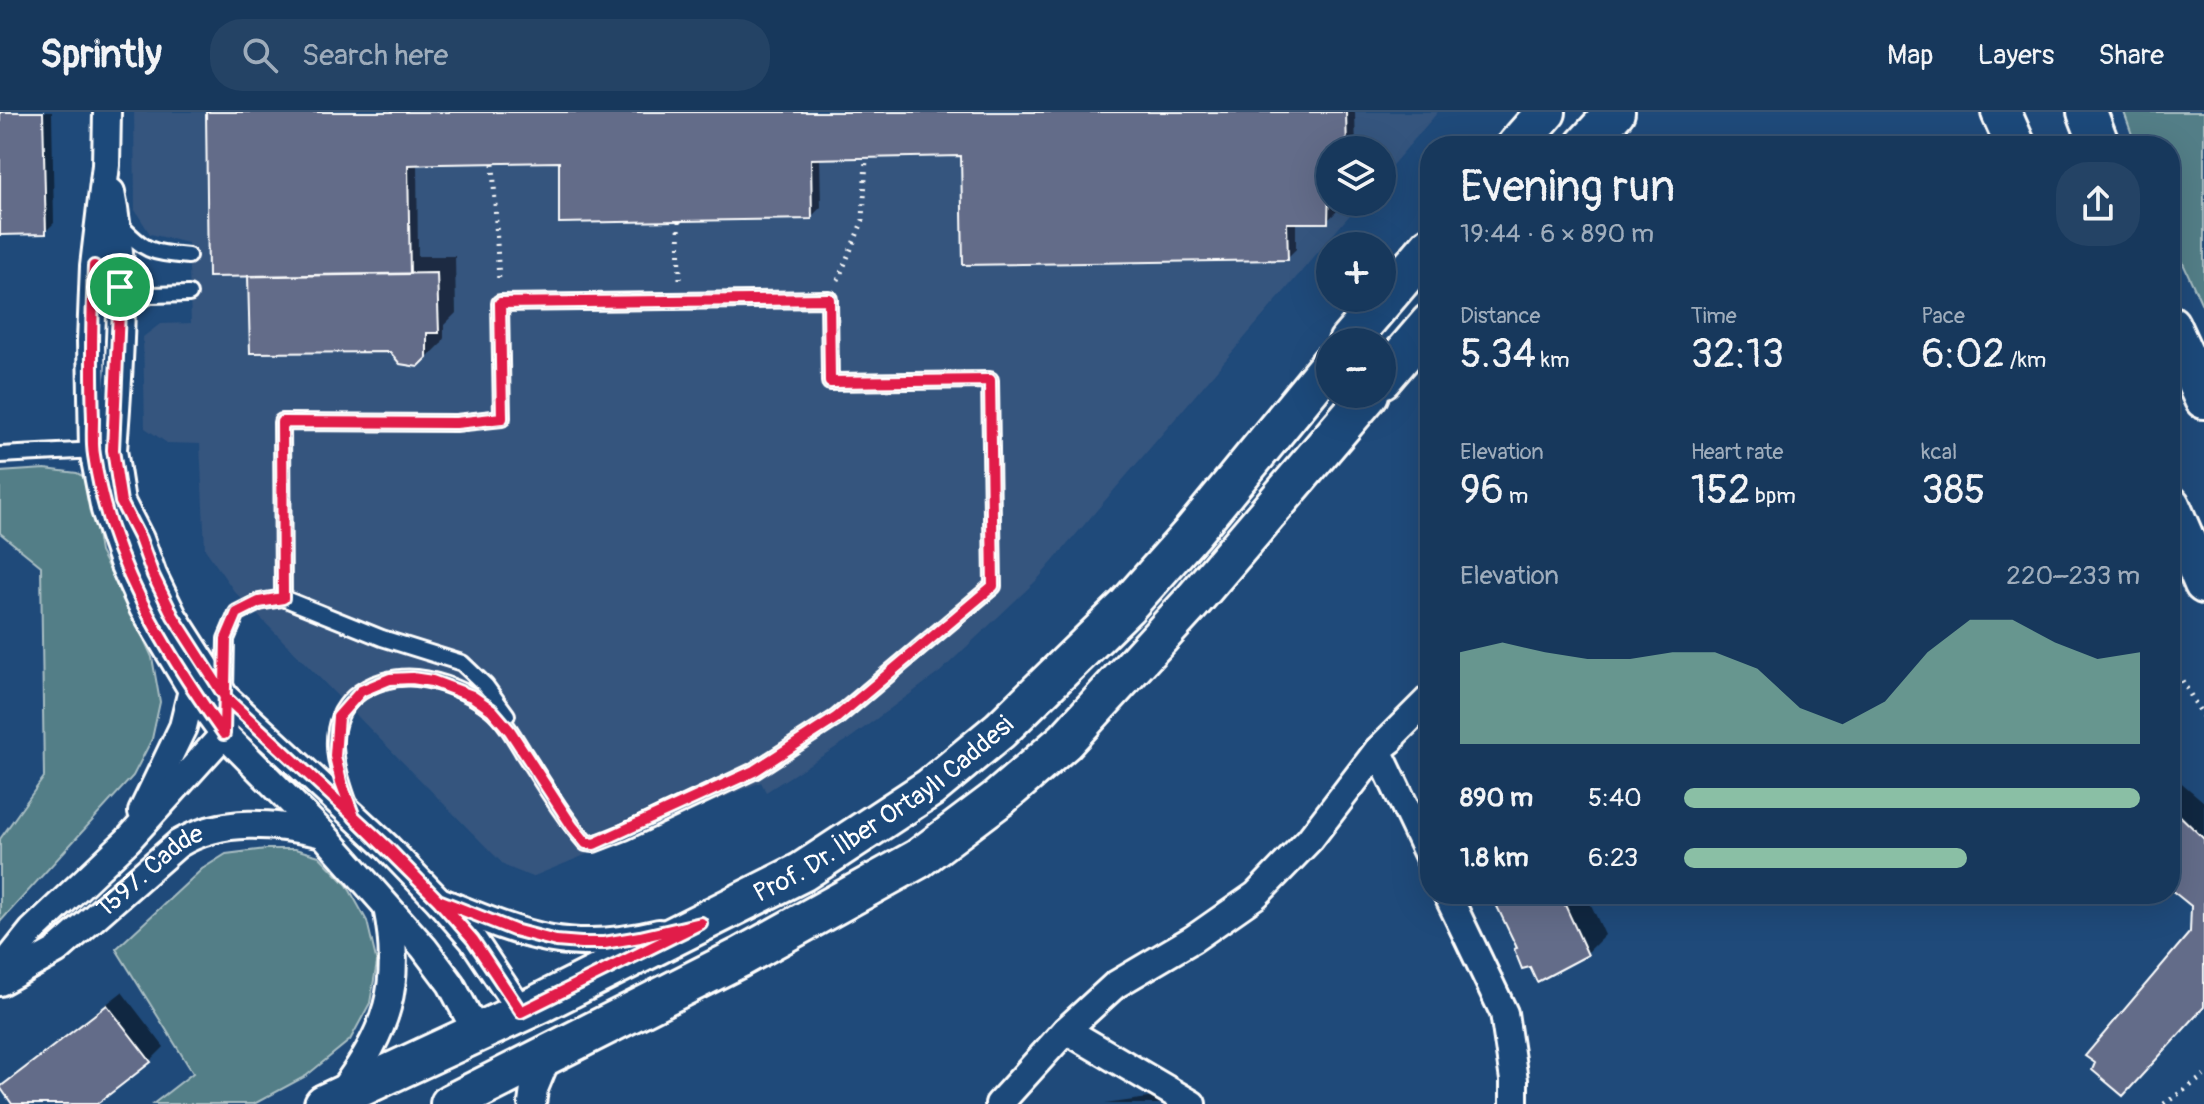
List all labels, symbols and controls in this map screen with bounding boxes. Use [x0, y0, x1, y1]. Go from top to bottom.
search box [210, 19, 770, 91]
text: Sprintly [40, 31, 162, 79]
icon: search [238, 33, 282, 77]
text: Search here [302, 37, 448, 74]
text: Map [1887, 38, 1933, 73]
text: Layers [1977, 38, 2054, 73]
text: Share [2098, 38, 2164, 73]
map controls [1316, 136, 1396, 408]
button: layers [1316, 136, 1396, 216]
text: Evening run [1460, 160, 1675, 215]
button: share [2056, 162, 2140, 246]
text: 19:44 · 6 × 890 m [1460, 218, 1654, 250]
button: + [1316, 232, 1396, 312]
pin [86, 253, 154, 321]
icon: arrive [98, 265, 142, 309]
text: Distance [1460, 302, 1540, 330]
text: Time [1691, 302, 1737, 330]
text: Pace [1921, 302, 1965, 330]
button: − [1316, 328, 1396, 408]
text: 5.34 [1460, 330, 1536, 379]
text: 32:13 [1691, 330, 1784, 379]
text: 6:02 [1921, 330, 2005, 379]
text: km [1536, 346, 1569, 374]
text: /km [2005, 346, 2046, 374]
text: Elevation [1460, 438, 1544, 466]
text: Heart rate [1691, 438, 1783, 466]
text: kcal [1921, 438, 1957, 466]
text: 96 [1460, 466, 1504, 515]
text: 152 [1691, 466, 1750, 515]
text: 385 [1921, 466, 1986, 515]
text: m [1504, 482, 1528, 510]
text: bpm [1750, 482, 1796, 510]
text: Elevation [1460, 560, 1559, 592]
text: 220–233 m [2006, 560, 2140, 592]
street label: Prof. Dr. İlber Ortaylı Caddesi [748, 709, 1021, 910]
text: 890 m [1460, 782, 1533, 814]
text: 5:40 [1588, 782, 1642, 814]
street label: 1597. Cadde [90, 818, 208, 924]
text: 1.8 km [1460, 842, 1529, 874]
text: 6:23 [1588, 842, 1638, 874]

